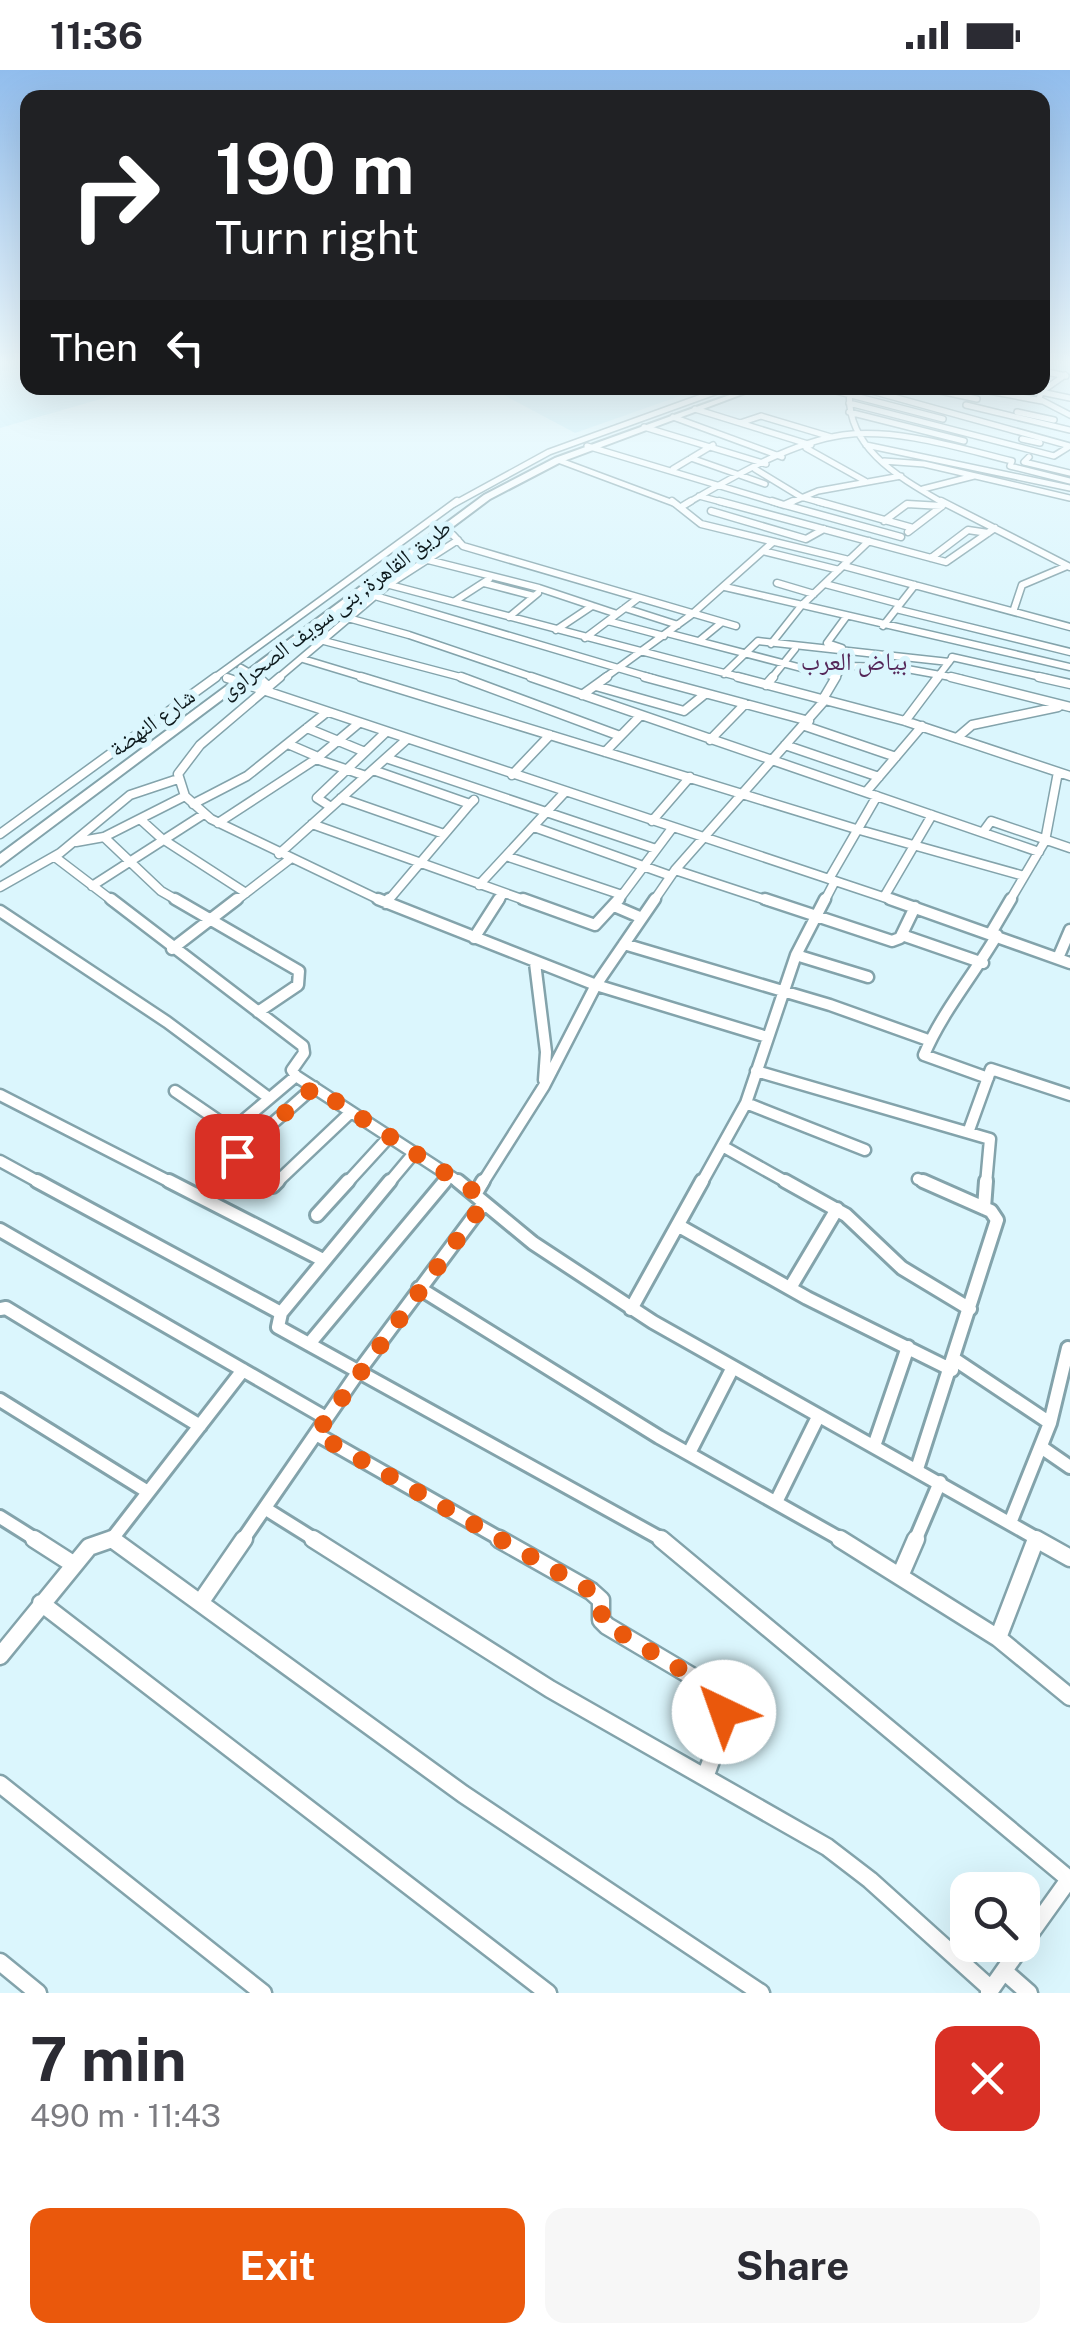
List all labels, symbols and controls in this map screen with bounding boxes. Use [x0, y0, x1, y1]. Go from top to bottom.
text: 11:36 [50, 13, 143, 58]
text: 190 m [215, 127, 414, 210]
icon: right [50, 130, 180, 260]
text: Turn right [215, 211, 419, 264]
icon: left [158, 320, 213, 375]
text: Then [50, 325, 138, 370]
street label: طريق القاهرة, بنى سويف الصحراوى [214, 514, 456, 705]
district label: بياض العرب [801, 646, 907, 677]
street label: شارع النهضة [104, 682, 200, 762]
pin [195, 1114, 280, 1199]
icon: arrive [210, 1129, 265, 1184]
position arrow [672, 1660, 776, 1764]
map controls [950, 1872, 1040, 1962]
button: search [950, 1872, 1040, 1962]
text: 7 min [30, 2024, 187, 2095]
button: close [935, 2026, 1040, 2131]
text: 490 m · 11:43 [30, 2097, 221, 2134]
button: Exit [30, 2208, 525, 2323]
button: Share [545, 2208, 1040, 2323]

